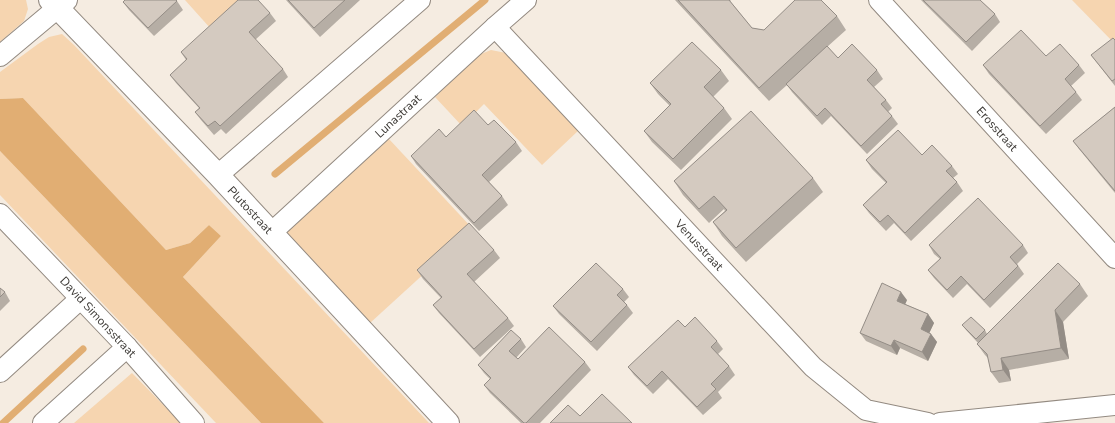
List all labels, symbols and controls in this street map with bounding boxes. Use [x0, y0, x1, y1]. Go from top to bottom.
street label: Lunastraat [372, 90, 425, 141]
street label: Erosstraat [973, 103, 1022, 155]
street label: Plutostraat [224, 183, 277, 238]
street label: Venusstraat [671, 215, 727, 275]
street label: David Simonsstraat [56, 273, 140, 361]

